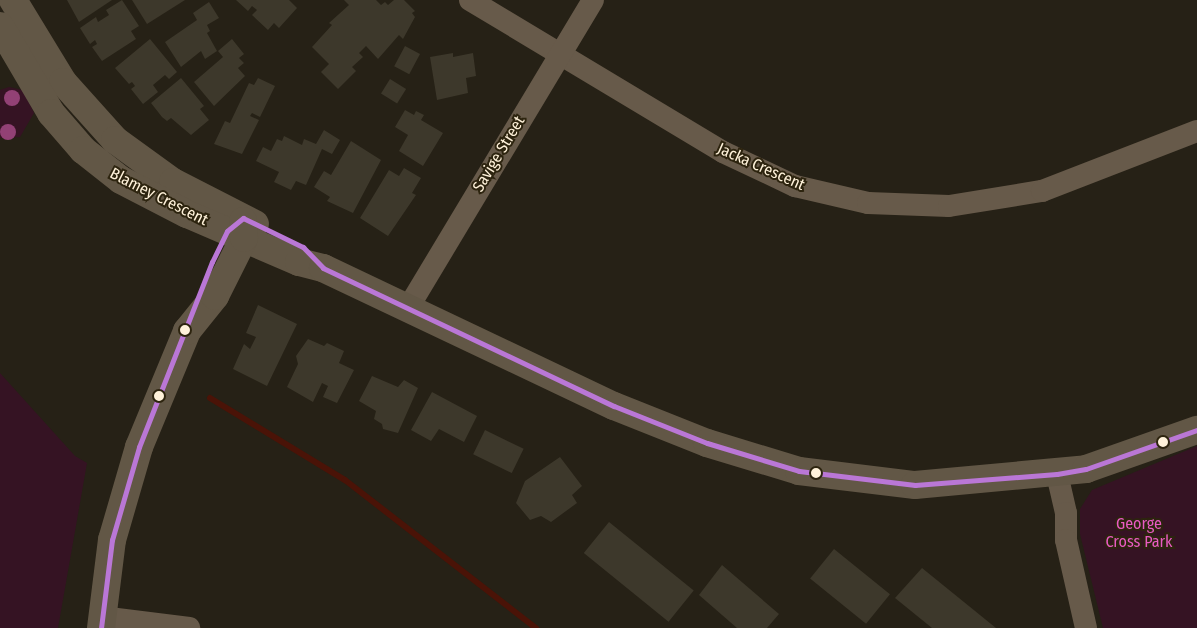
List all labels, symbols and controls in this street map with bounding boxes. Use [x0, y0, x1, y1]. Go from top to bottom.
street label: Savige Street [469, 113, 529, 195]
street label: Jacka Crescent [714, 139, 808, 195]
street label: Blamey Crescent [107, 164, 211, 230]
unlabelled marker [180, 325, 190, 335]
unlabelled marker [154, 391, 164, 401]
unlabelled marker [1158, 437, 1168, 447]
unlabelled marker [811, 468, 821, 478]
park label: George Cross Park [1105, 514, 1173, 552]

